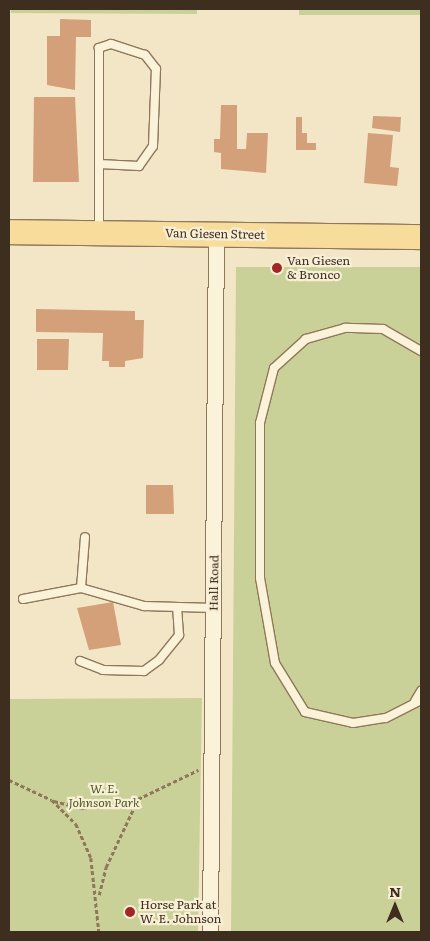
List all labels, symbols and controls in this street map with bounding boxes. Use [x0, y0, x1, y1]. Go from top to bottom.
street label: Van Giesen Street [165, 226, 265, 242]
place label: Van Giesen & Bronco [287, 254, 350, 282]
marker: Van Giesen & Bronco [271, 262, 283, 274]
street label: Hall Road [206, 555, 222, 611]
park label: W. E. Johnson Park [68, 782, 140, 810]
north arrow [370, 881, 420, 931]
text: N [389, 881, 401, 901]
place label: Horse Park at W. E. Johnson [140, 898, 222, 926]
marker: Horse Park at W. E. Johnson [124, 906, 136, 918]

